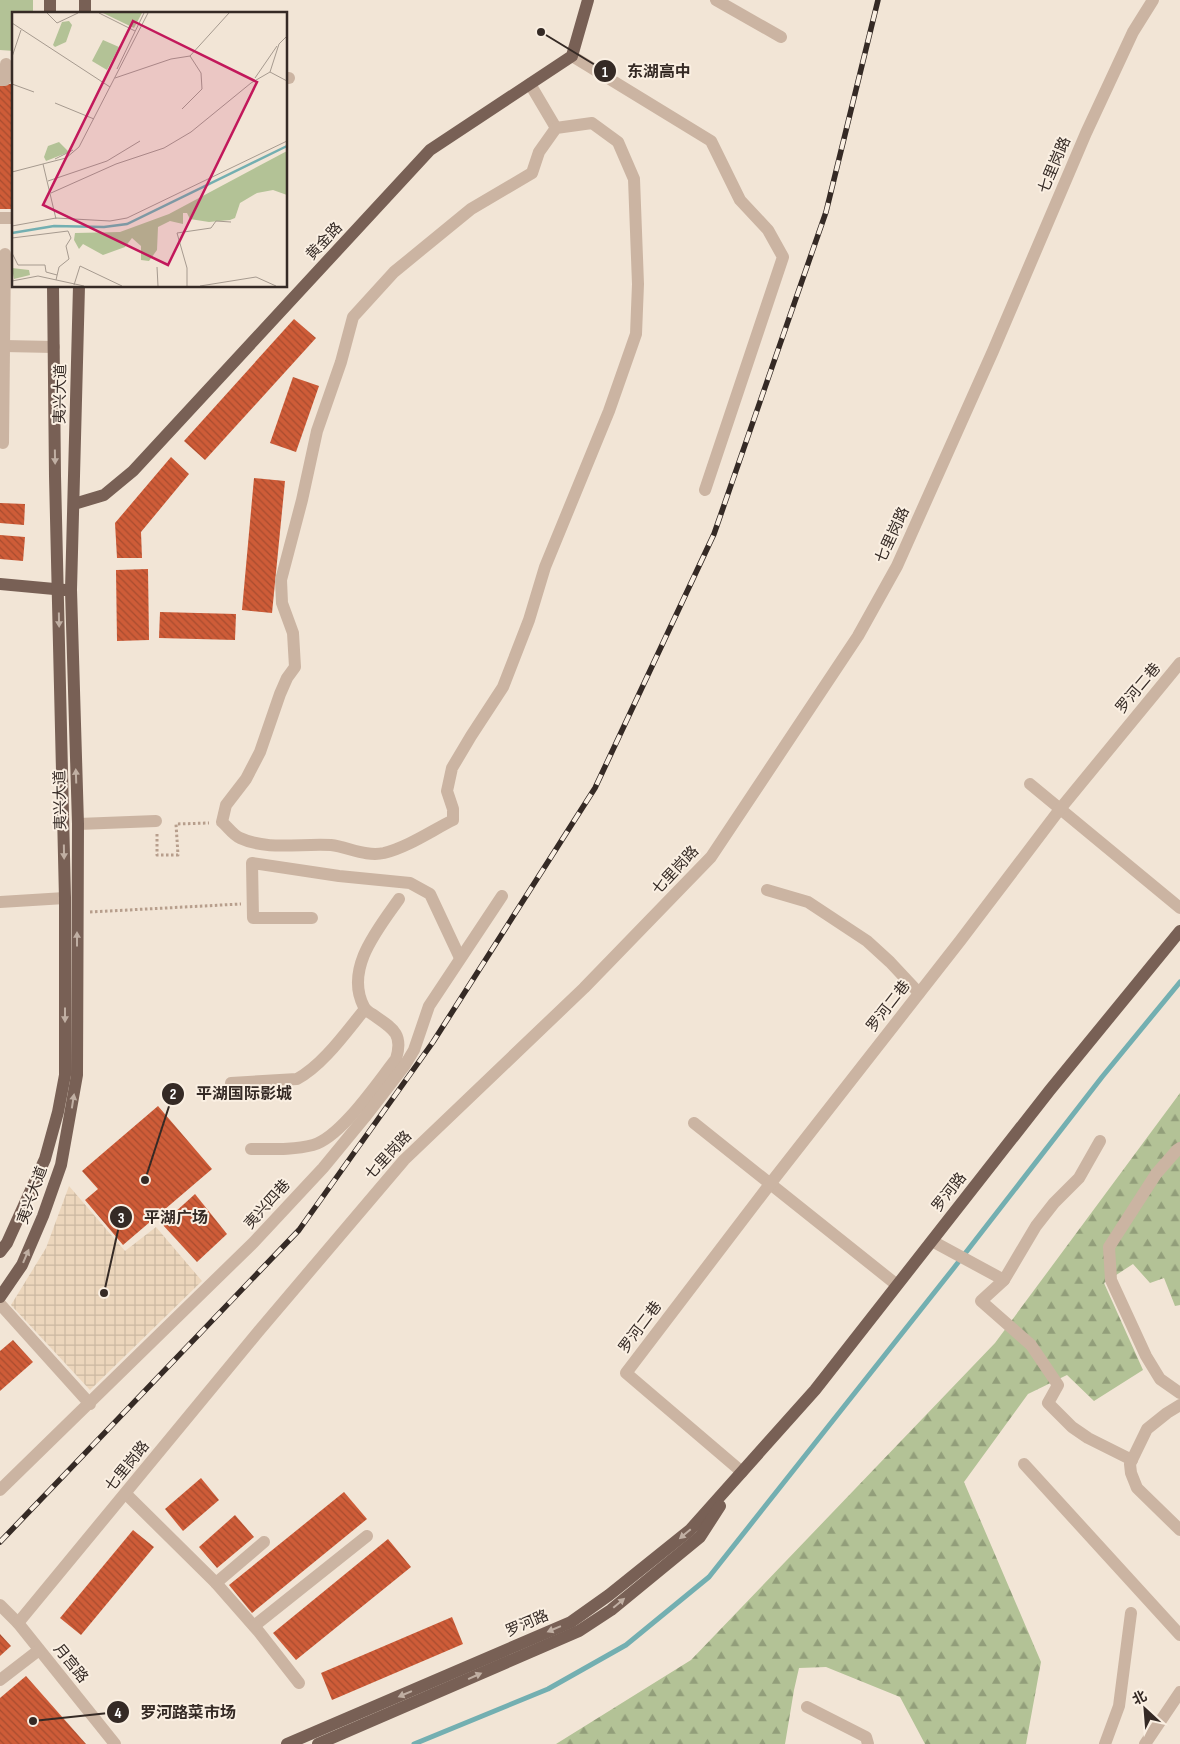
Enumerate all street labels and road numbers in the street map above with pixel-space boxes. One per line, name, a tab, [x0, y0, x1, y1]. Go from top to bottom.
street label: 七里岗路	[1034, 134, 1075, 197]
street label: 黄金路	[302, 218, 347, 264]
street label: 夷兴大道	[50, 364, 71, 424]
street label: 七里岗路	[871, 504, 914, 566]
street label: 罗河二巷	[1112, 659, 1165, 717]
street label: 夷兴大道	[50, 770, 71, 830]
street label: 七里岗路	[648, 842, 703, 899]
street label: 罗河二巷	[862, 977, 914, 1036]
street label: 七里岗路	[361, 1127, 416, 1184]
street label: 夷兴大道	[13, 1164, 52, 1227]
street label: 罗河路	[928, 1169, 971, 1216]
street label: 夷兴四巷	[240, 1176, 295, 1233]
street label: 罗河二巷	[615, 1298, 666, 1357]
street label: 七里岗路	[101, 1437, 154, 1496]
street label: 罗河路	[503, 1606, 552, 1641]
street label: 月宫路	[49, 1640, 92, 1687]

